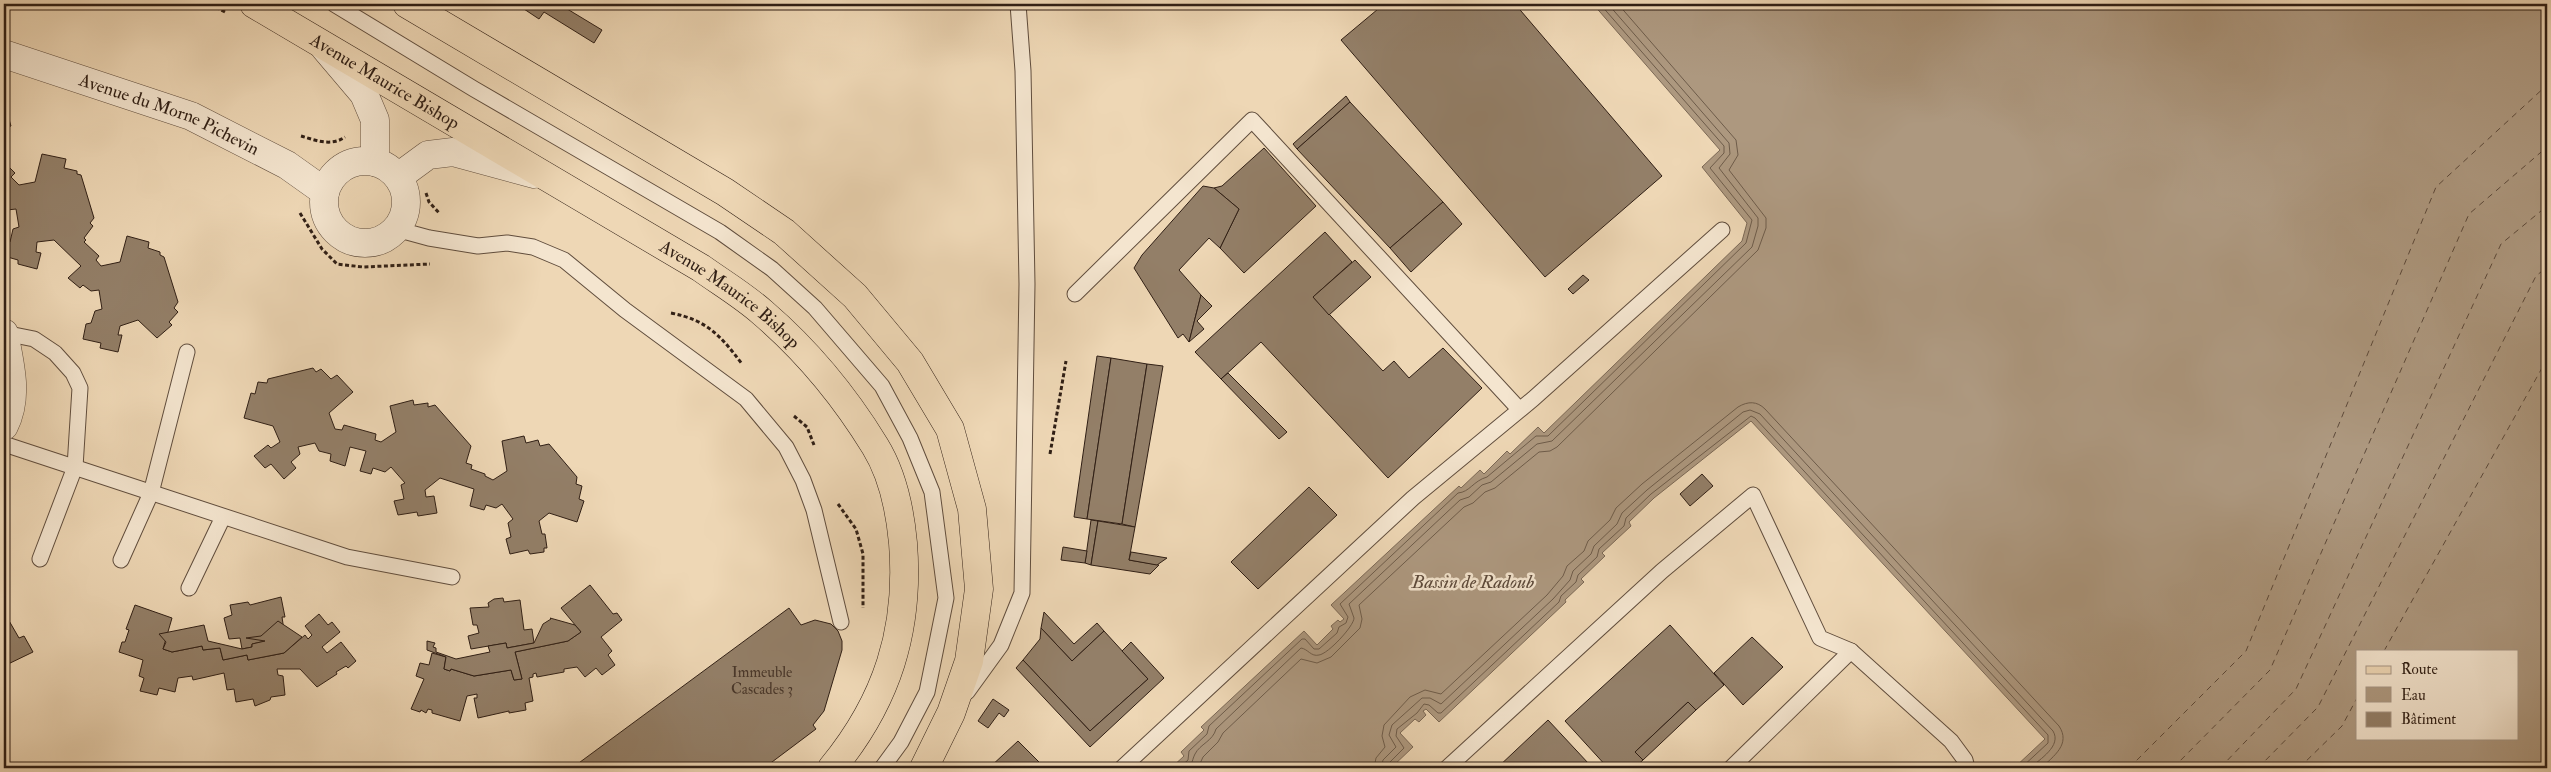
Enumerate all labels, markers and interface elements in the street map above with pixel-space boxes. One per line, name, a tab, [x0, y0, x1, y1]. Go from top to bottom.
street label: Avenue Maurice Bishop	[305, 28, 464, 135]
street label: Avenue du Morne Pichevin	[75, 68, 263, 161]
street label: Avenue Maurice Bishop	[654, 235, 805, 354]
water label: Bassin de Radoub	[1411, 570, 1534, 594]
legend	[2356, 650, 2518, 740]
text: Route	[2401, 660, 2438, 679]
house number: Immeuble Cascades 3	[731, 663, 793, 699]
text: Eau	[2401, 686, 2426, 705]
text: Bâtiment	[2401, 710, 2456, 729]

